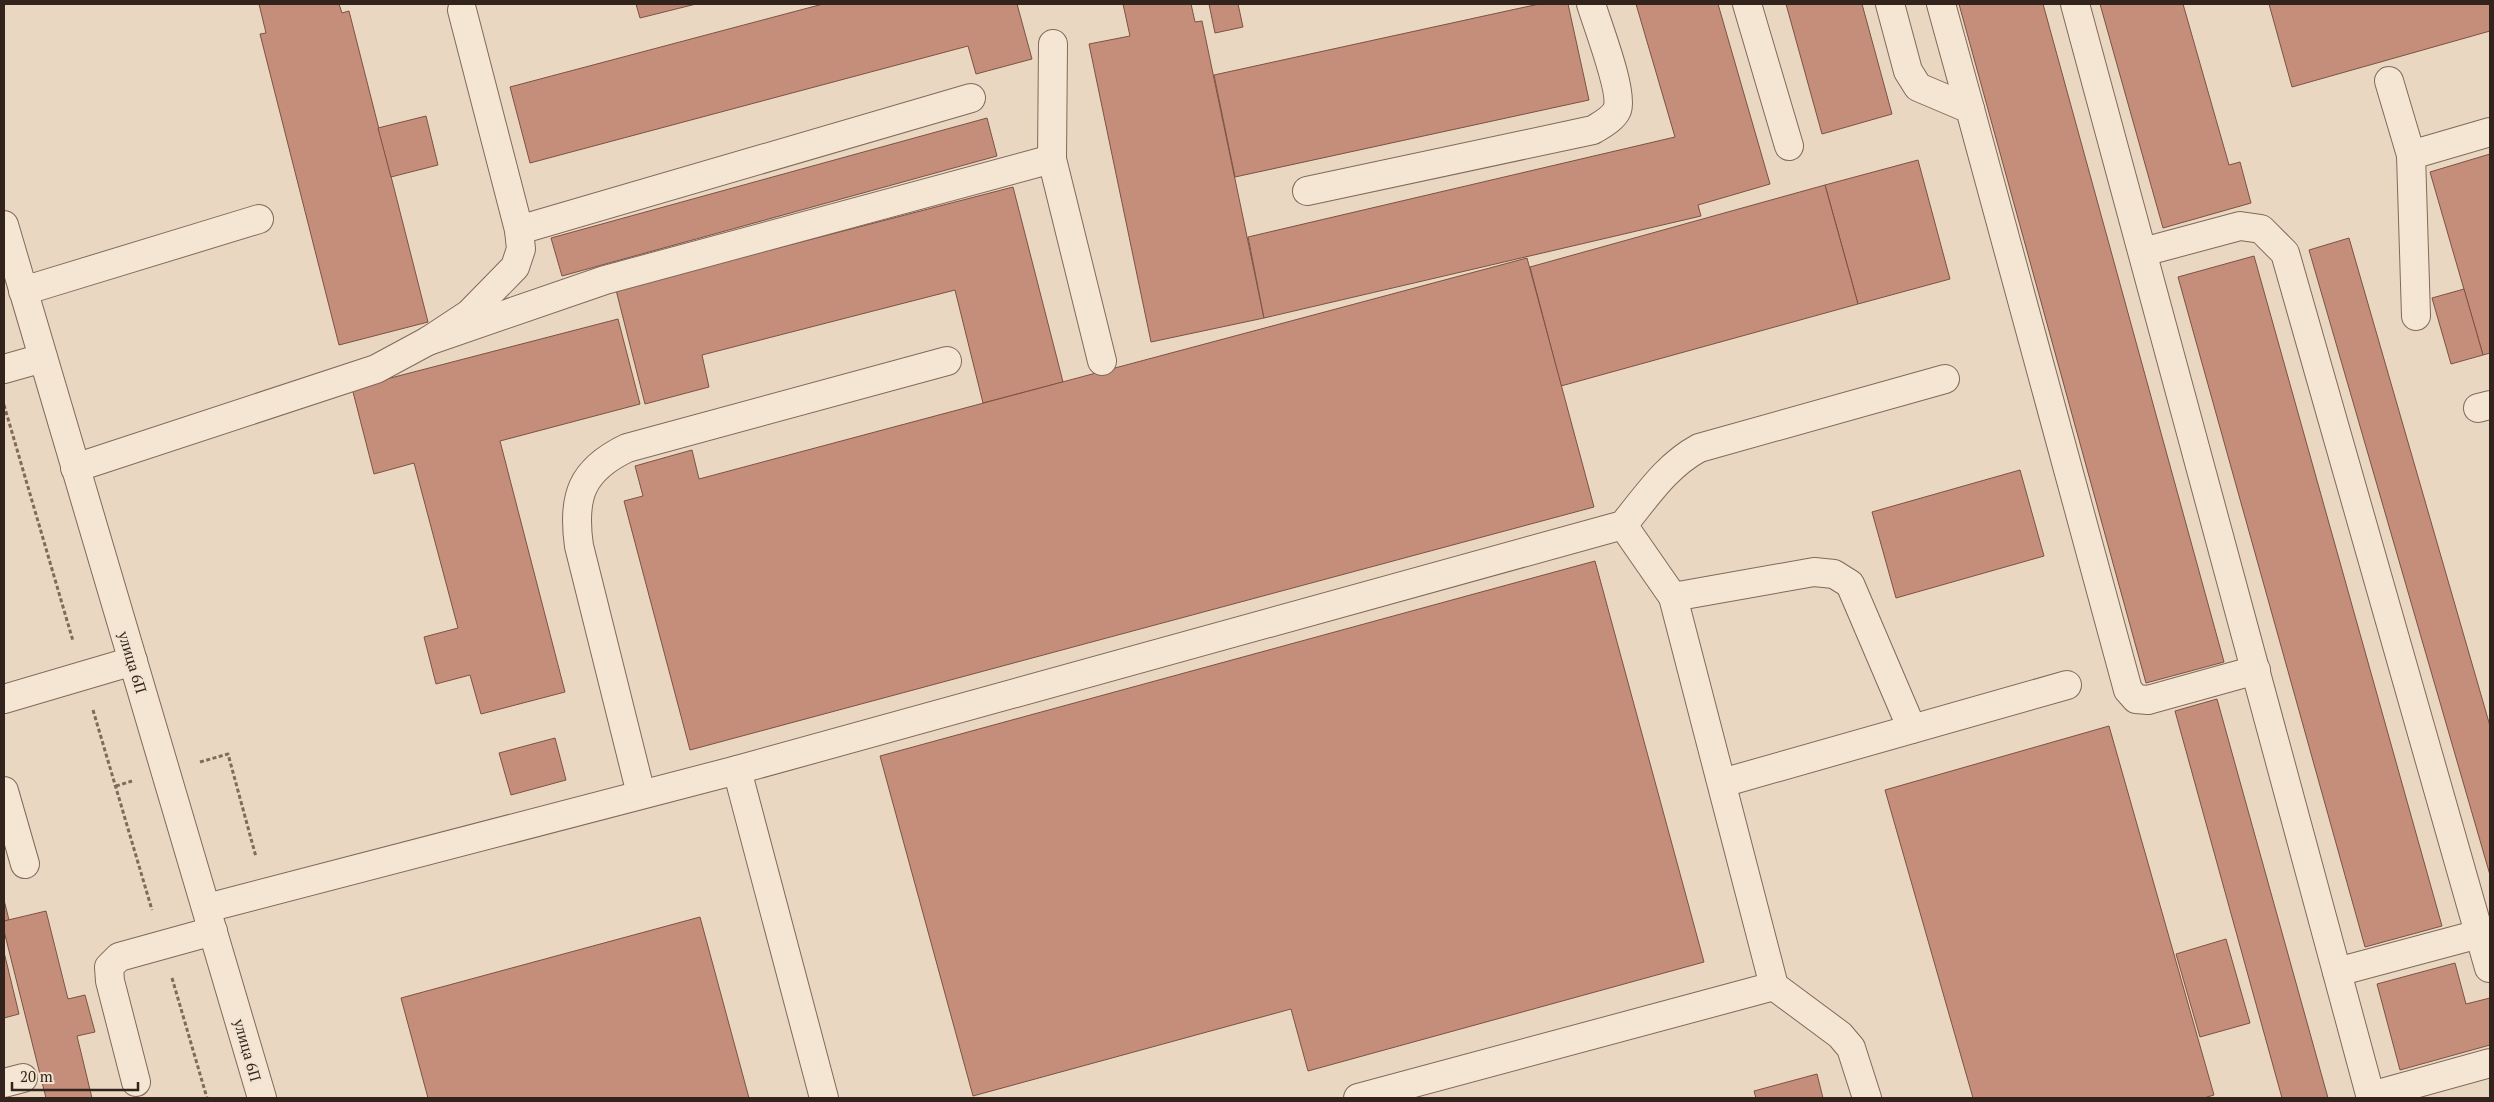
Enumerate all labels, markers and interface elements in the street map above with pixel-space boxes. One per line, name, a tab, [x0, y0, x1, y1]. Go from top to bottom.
street label: улица 6П	[114, 628, 152, 696]
street label: улица 6П	[229, 1016, 266, 1084]
scale bar	[12, 1060, 139, 1092]
text: 20 m	[20, 1066, 53, 1086]

